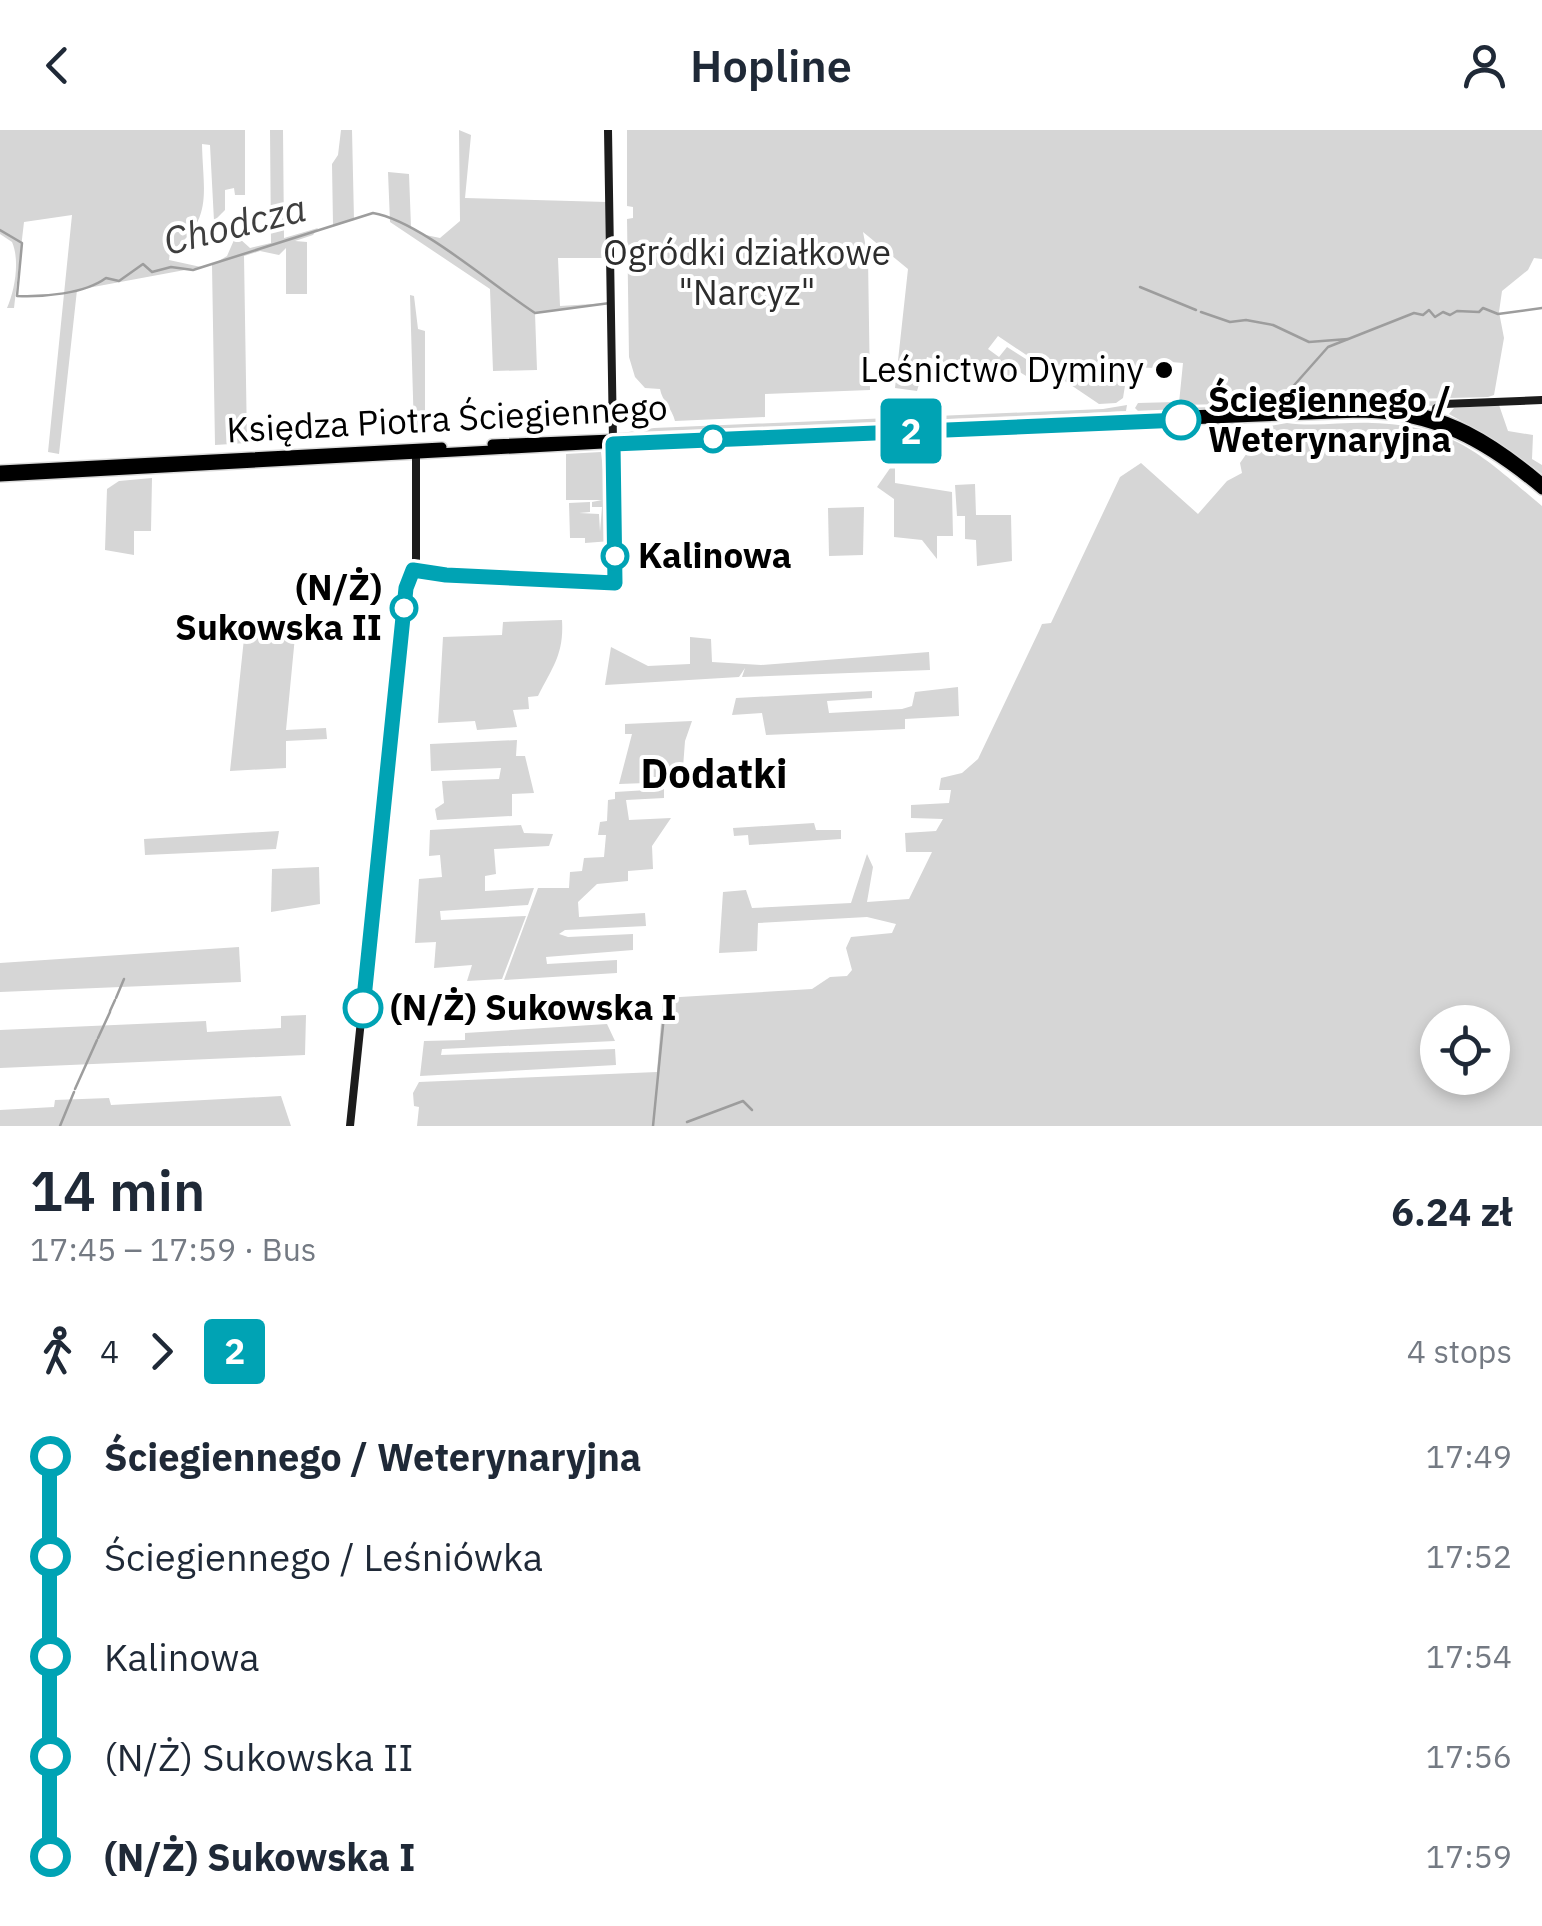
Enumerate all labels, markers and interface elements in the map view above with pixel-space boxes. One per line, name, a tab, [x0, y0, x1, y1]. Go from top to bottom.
text: Hopline	[690, 36, 852, 94]
icon: back	[30, 38, 85, 93]
icon: person	[1457, 38, 1512, 93]
water label: Chodcza	[158, 182, 311, 265]
park label: Ogródki działkowe "Narcyz"	[603, 229, 891, 315]
place label: Leśnictwo Dyminy	[860, 346, 1144, 392]
marker: Leśnictwo Dyminy	[1153, 359, 1175, 381]
place label: Ściegiennego / Weterynaryjna	[1208, 376, 1452, 462]
street label: Księdza Piotra Ściegiennego	[225, 383, 669, 453]
line badge: 2	[878, 398, 944, 464]
marker: Ściegiennego / Weterynaryjna	[1162, 401, 1200, 439]
text: 2	[900, 408, 922, 454]
unlabelled marker	[700, 426, 726, 452]
place label: Kalinowa	[638, 532, 792, 578]
marker: Kalinowa	[602, 543, 628, 569]
place label: (N/Ż) Sukowska II	[175, 564, 382, 650]
marker: (N/Ż) Sukowska II	[391, 595, 417, 621]
district label: Dodatki	[640, 747, 788, 799]
place label: (N/Ż) Sukowska I	[390, 984, 677, 1030]
marker: (N/Ż) Sukowska I	[344, 989, 382, 1027]
map controls	[1420, 1005, 1510, 1095]
button: locate	[1420, 1005, 1510, 1095]
text: 14 min	[30, 1155, 205, 1226]
text: 6.24 zł	[1391, 1187, 1512, 1236]
text: 17:45 – 17:59 · Bus	[30, 1228, 316, 1270]
icon: walk	[30, 1324, 85, 1379]
icon: forward	[134, 1324, 189, 1379]
text: 2	[224, 1328, 245, 1374]
text: 4	[100, 1330, 119, 1372]
text: 4 stops	[1407, 1330, 1512, 1372]
text: Ściegiennego / Weterynaryjna	[104, 1432, 641, 1481]
text: 17:49	[1426, 1435, 1512, 1477]
text: Ściegiennego / Leśniówka	[104, 1532, 543, 1581]
text: 17:52	[1426, 1535, 1512, 1577]
text: Kalinowa	[104, 1632, 259, 1681]
text: 17:54	[1426, 1635, 1512, 1677]
text: (N/Ż) Sukowska II	[104, 1732, 414, 1781]
text: 17:56	[1426, 1735, 1512, 1777]
text: (N/Ż) Sukowska I	[104, 1832, 415, 1881]
text: 17:59	[1426, 1835, 1512, 1877]

